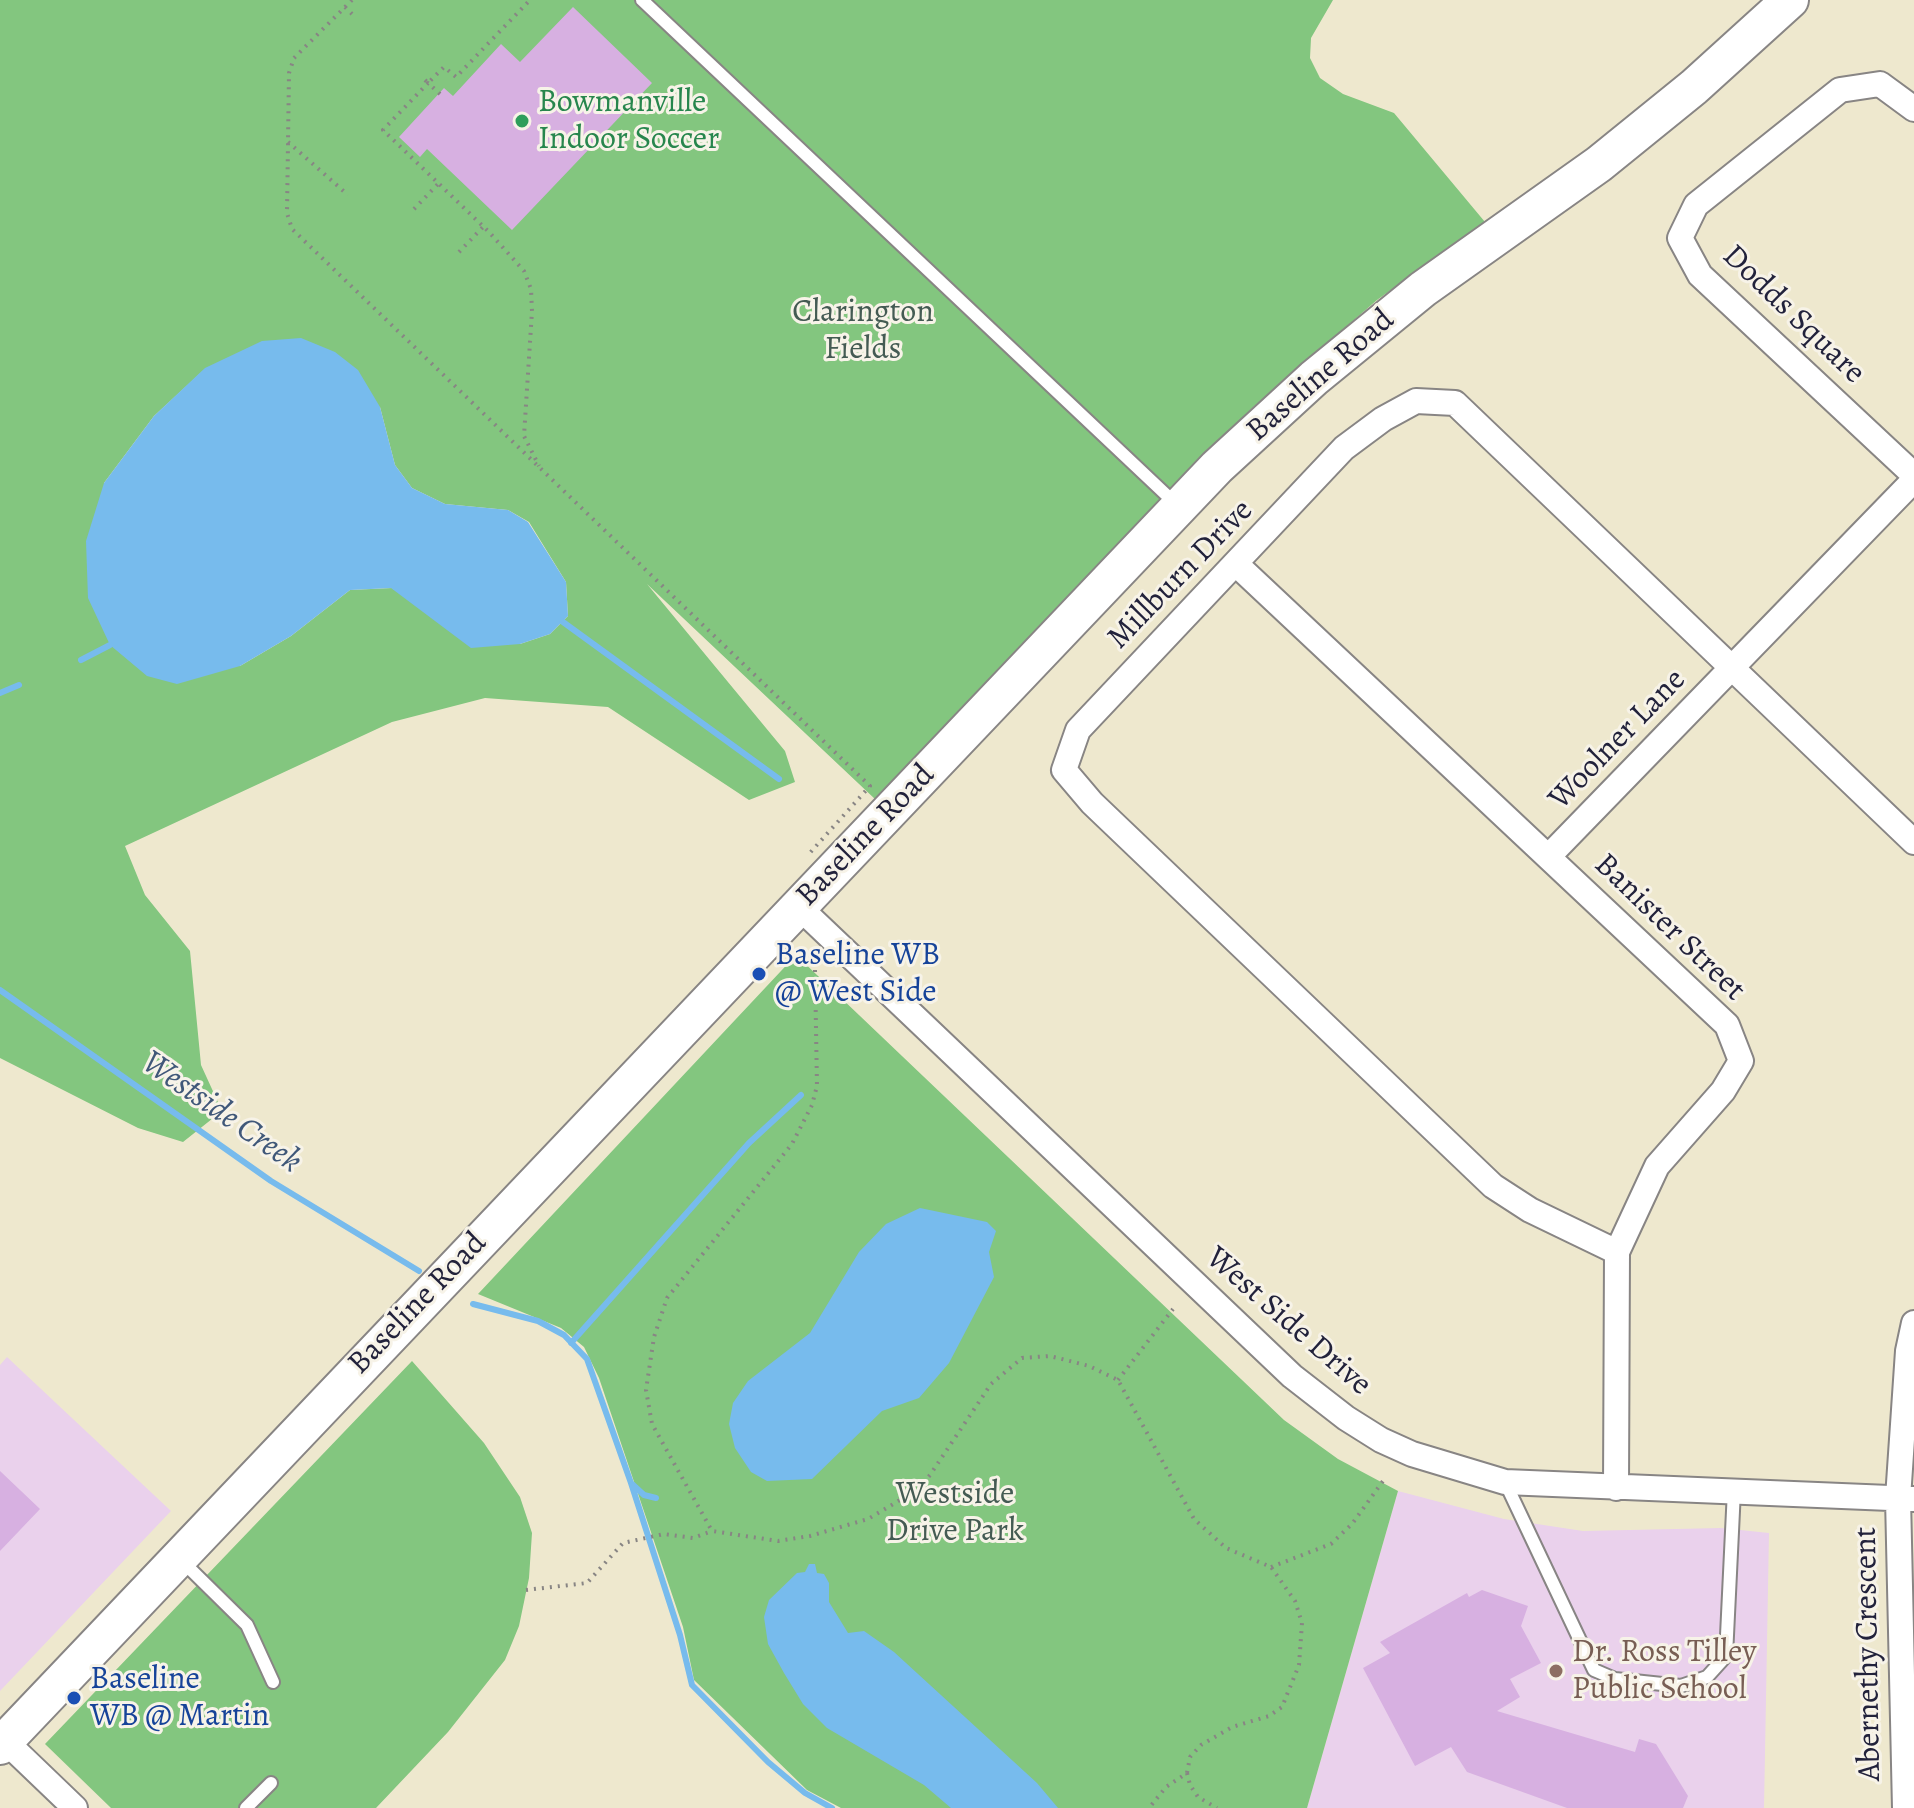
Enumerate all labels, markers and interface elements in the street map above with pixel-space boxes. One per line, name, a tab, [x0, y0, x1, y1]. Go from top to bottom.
place label: Bowmanville Indoor Soccer	[538, 84, 719, 159]
marker: Bowmanville Indoor Soccer	[513, 112, 531, 130]
street label: Dodds Square	[1714, 238, 1872, 392]
park label: Clarington Fields	[792, 294, 934, 369]
street label: Baseline Road	[1239, 302, 1403, 450]
street label: Millburn Drive	[1100, 492, 1262, 658]
street label: Woolner Lane	[1541, 662, 1695, 818]
street label: Baseline Road	[789, 757, 943, 915]
street label: Banister Street	[1585, 846, 1753, 1010]
place label: Baseline WB @ West Side	[775, 937, 940, 1012]
marker: Baseline WB @ West Side	[750, 965, 768, 983]
water label: Westside Creek	[133, 1043, 309, 1183]
street label: Baseline Road	[341, 1225, 495, 1383]
street label: West Side Drive	[1197, 1240, 1379, 1404]
park label: Westside Drive Park	[886, 1476, 1024, 1551]
street label: Abernethy Crescent	[1848, 1526, 1890, 1782]
place label: Dr. Ross Tilley Public School	[1572, 1634, 1757, 1709]
place label: Baseline WB @ Martin	[90, 1661, 269, 1736]
marker: Dr. Ross Tilley Public School	[1547, 1662, 1565, 1680]
marker: Baseline WB @ Martin	[65, 1689, 83, 1707]

